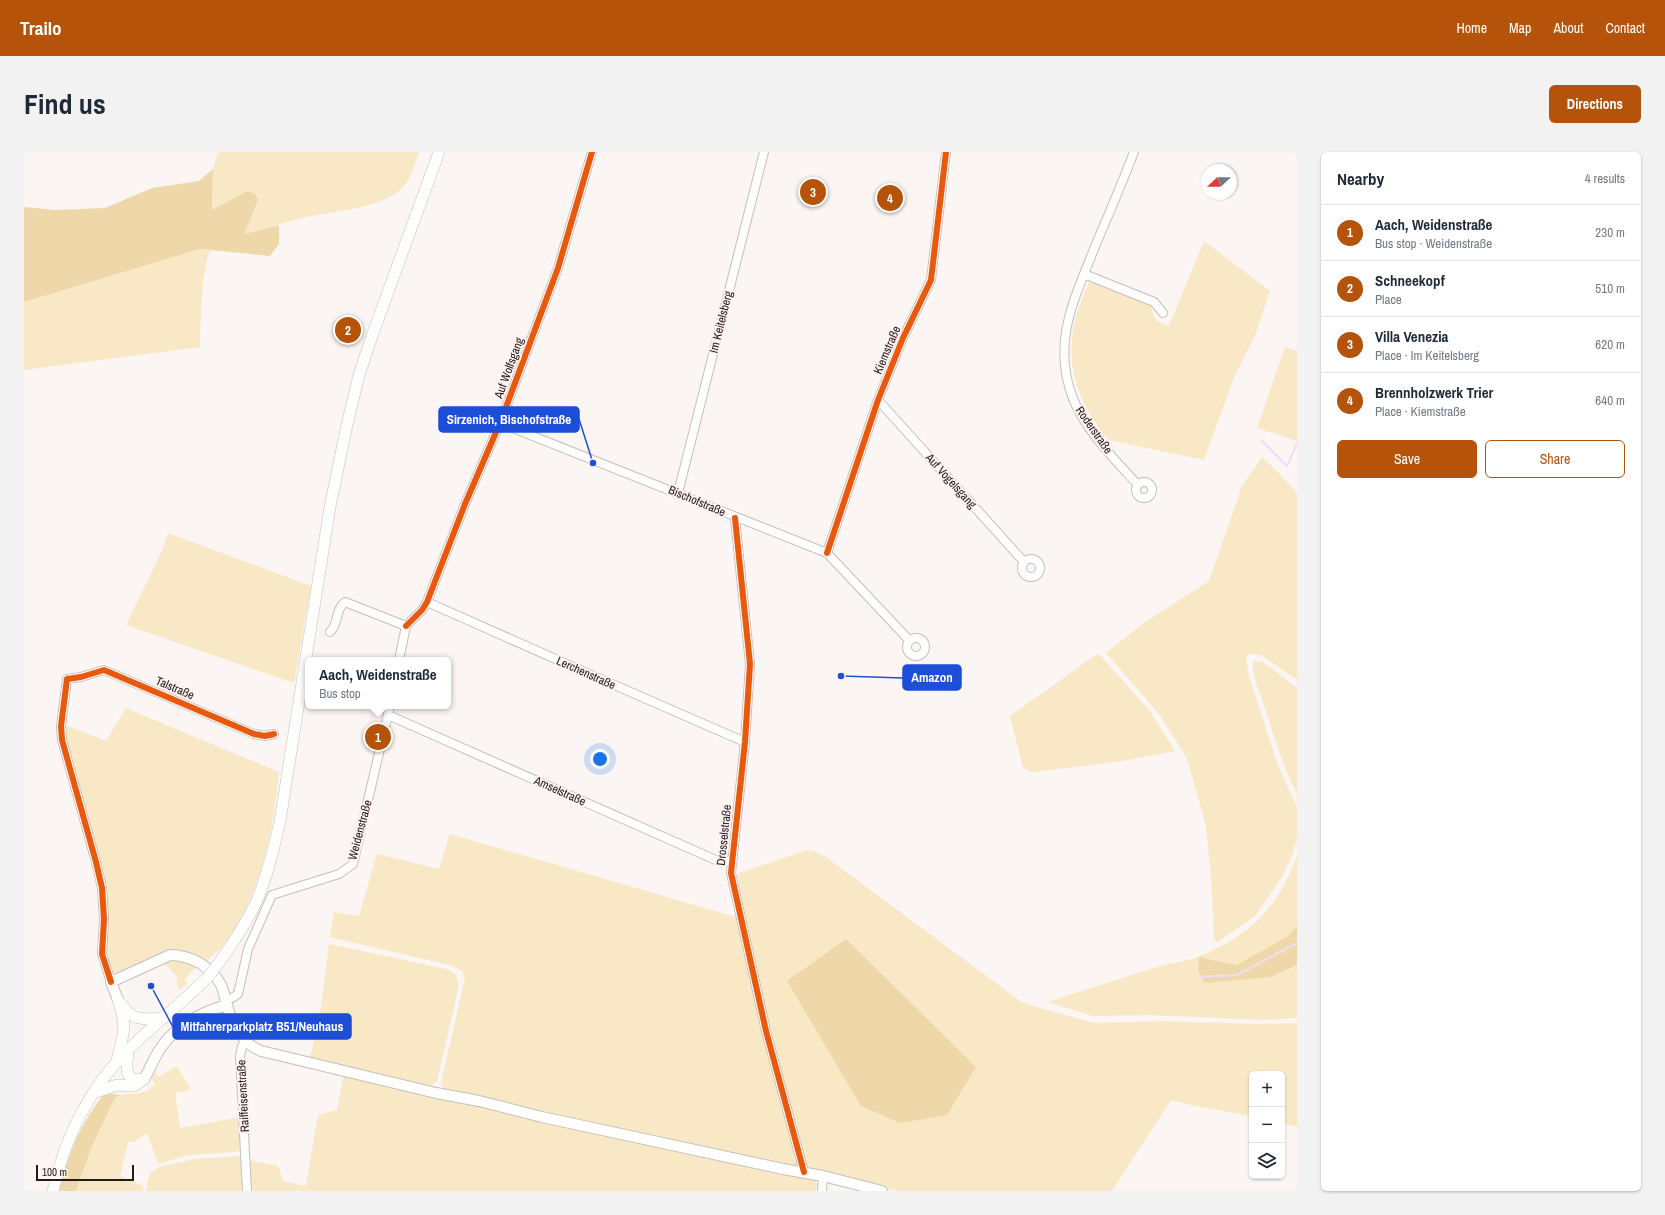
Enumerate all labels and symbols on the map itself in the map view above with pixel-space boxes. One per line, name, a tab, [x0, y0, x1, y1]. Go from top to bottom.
north arrow	[1201, 164, 1237, 200]
pin: 3	[800, 177, 826, 207]
pin: 4	[877, 183, 903, 213]
street label: Im Keitelsberg	[706, 289, 737, 355]
pin: 2	[335, 315, 361, 345]
street label: Kiemstraße	[870, 323, 904, 377]
street label: Auf Wolfsgang	[490, 335, 528, 402]
street label: Roderstraße	[1072, 403, 1116, 457]
callout: Sirzenich, Bischofstraße	[439, 407, 579, 432]
text: Sirzenich, Bischofstraße	[447, 411, 571, 428]
street label: Auf Vogelsgang	[921, 449, 980, 512]
street label: Bischofstraße	[666, 482, 728, 520]
street label: Lerchenstraße	[554, 653, 618, 693]
callout: Amazon	[903, 665, 961, 690]
text: Amazon	[911, 669, 953, 686]
street label: Talstraße	[153, 673, 197, 703]
pin: 1	[365, 722, 391, 752]
your location	[590, 749, 610, 769]
street label: Amselstraße	[531, 772, 588, 810]
street label: Weidenstraße	[344, 798, 376, 862]
street label: Drosselstraße	[713, 804, 735, 866]
callout: Mitfahrerparkplatz B51/Neuhaus	[173, 1014, 351, 1039]
text: Mitfahrerparkplatz B51/Neuhaus	[181, 1018, 344, 1035]
street label: Raiffeisenstraße	[233, 1059, 253, 1133]
scale bar	[36, 1163, 134, 1182]

